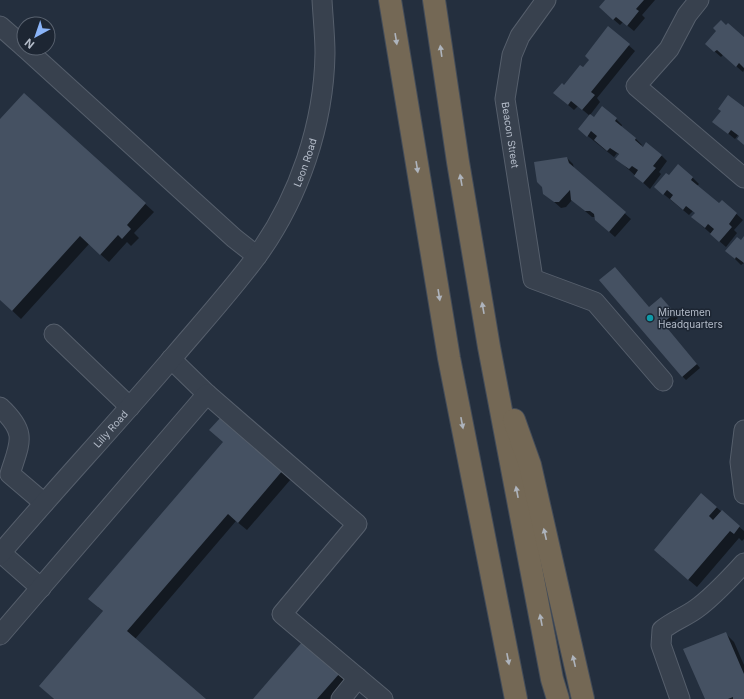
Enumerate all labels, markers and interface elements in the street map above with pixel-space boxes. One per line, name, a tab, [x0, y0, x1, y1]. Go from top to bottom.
north arrow	[16, 16, 56, 56]
one-way arrow	[394, 32, 400, 45]
text: N	[22, 36, 37, 52]
one-way arrow	[438, 45, 444, 58]
street label: Beacon Street	[500, 101, 522, 170]
street label: Leon Road	[291, 137, 318, 188]
one-way arrow	[415, 161, 421, 173]
one-way arrow	[458, 174, 464, 186]
one-way arrow	[436, 289, 442, 301]
one-way arrow	[479, 302, 485, 314]
place label: Minutemen Headquarters	[658, 306, 723, 330]
marker: Minutemen Headquarters	[645, 313, 655, 323]
street label: Lilly Road	[91, 408, 130, 450]
one-way arrow	[459, 417, 465, 429]
one-way arrow	[514, 486, 520, 498]
one-way arrow	[542, 528, 548, 540]
one-way arrow	[538, 614, 544, 626]
one-way arrow	[505, 653, 511, 666]
one-way arrow	[570, 655, 576, 667]

